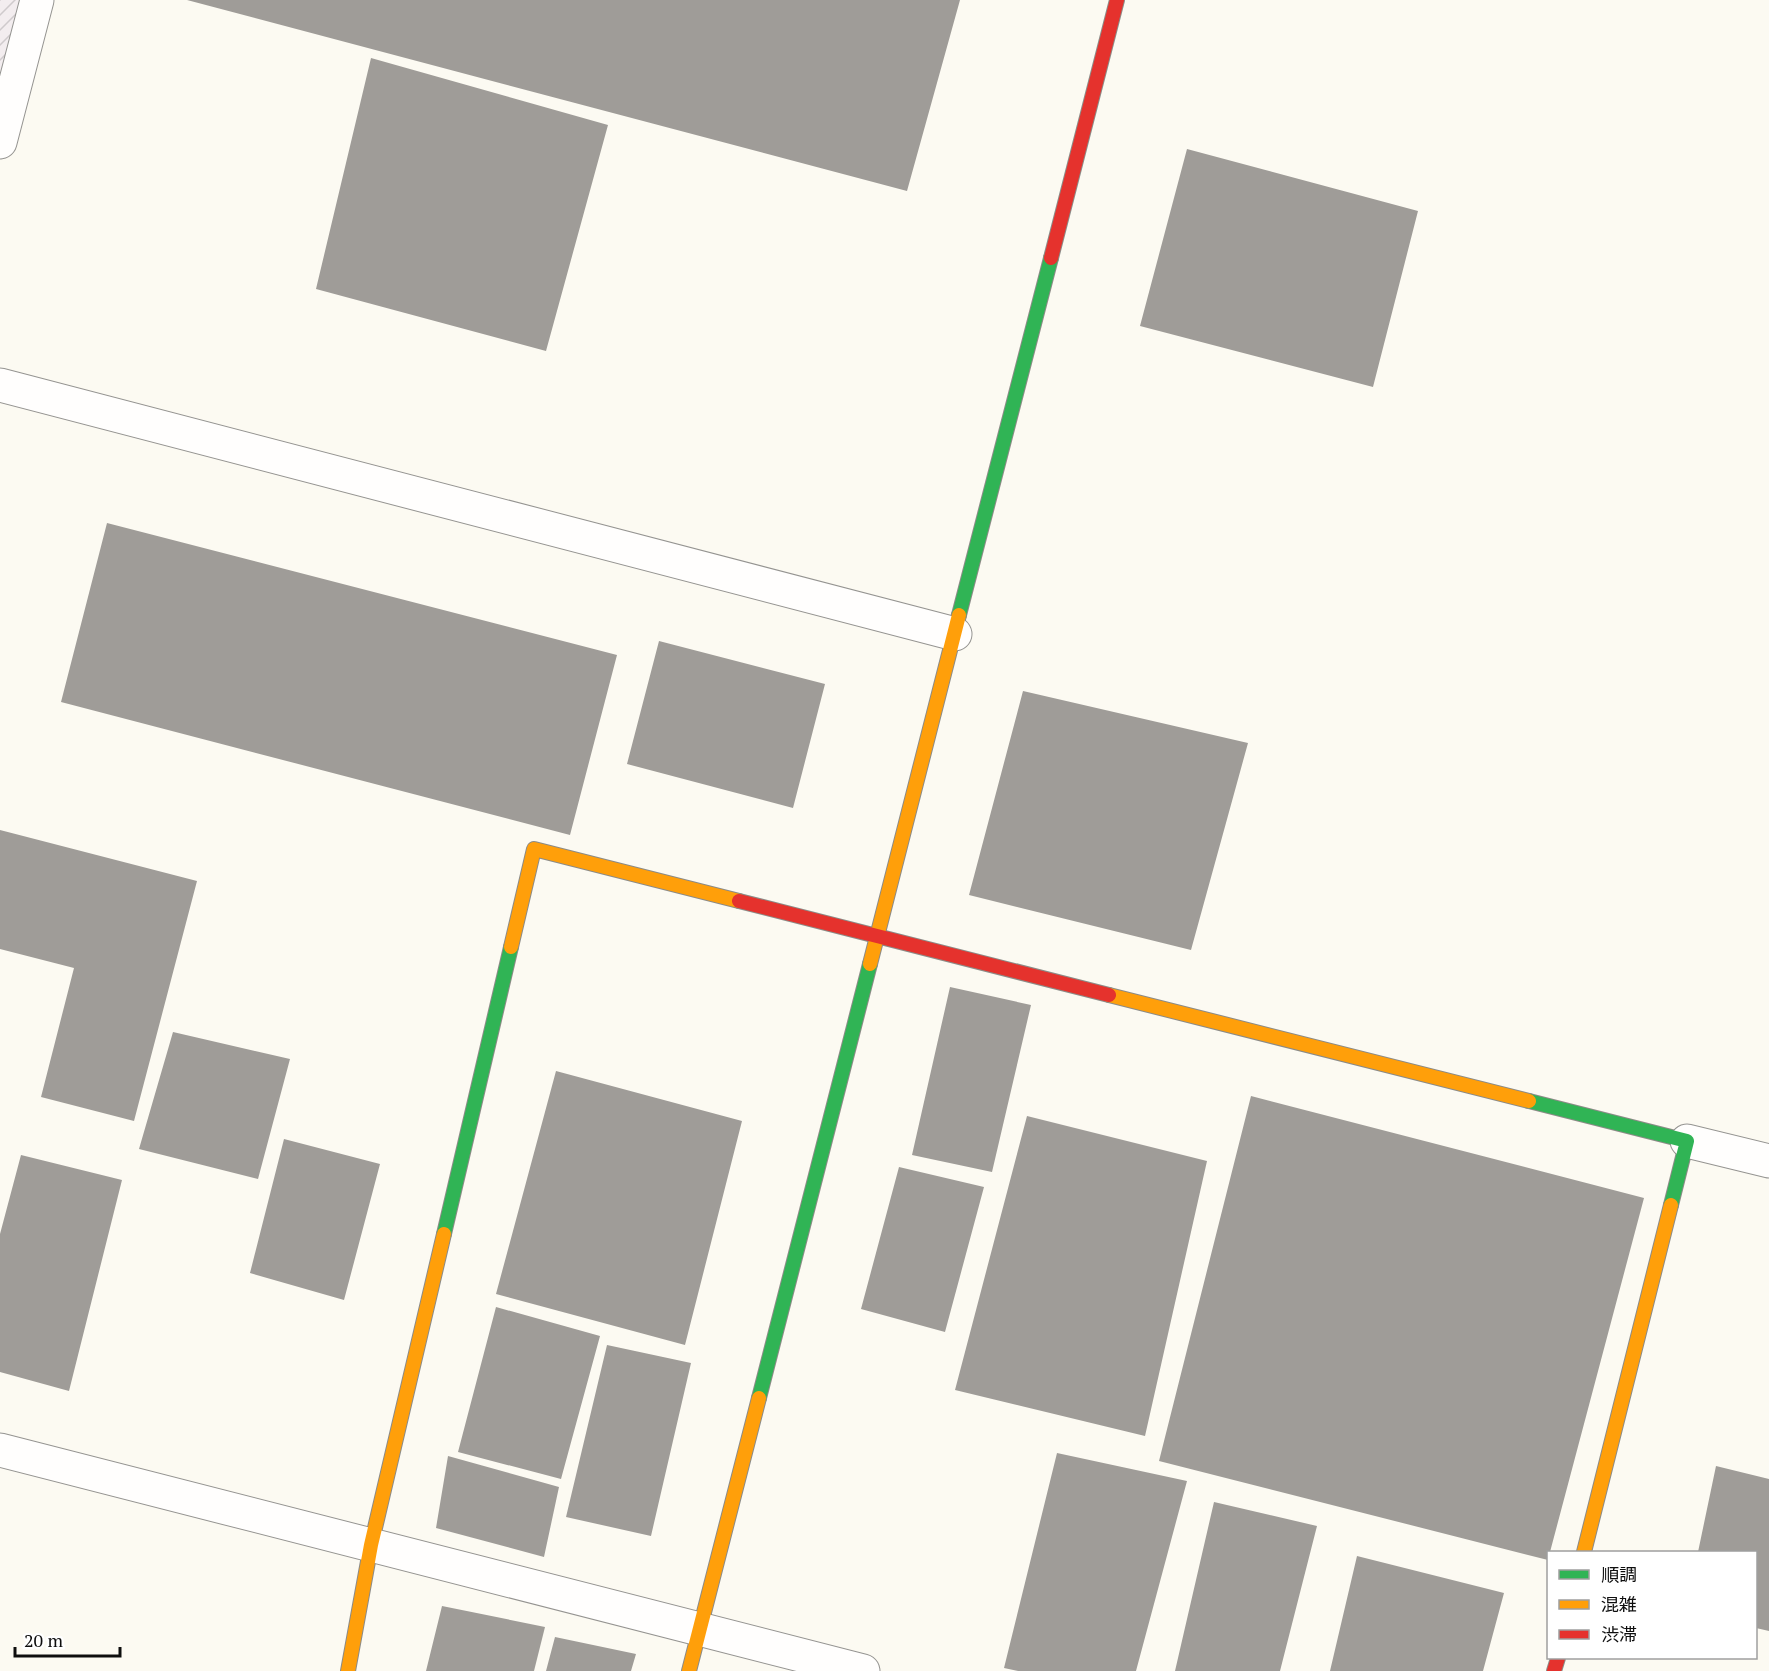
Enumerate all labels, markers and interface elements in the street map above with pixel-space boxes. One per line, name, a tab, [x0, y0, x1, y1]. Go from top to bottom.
legend	[1547, 1551, 1757, 1659]
text: 順調	[1601, 1562, 1637, 1586]
text: 混雑	[1601, 1592, 1637, 1616]
scale bar	[15, 1620, 120, 1658]
text: 渋滞	[1601, 1622, 1637, 1646]
text: 20 m	[24, 1628, 64, 1652]

